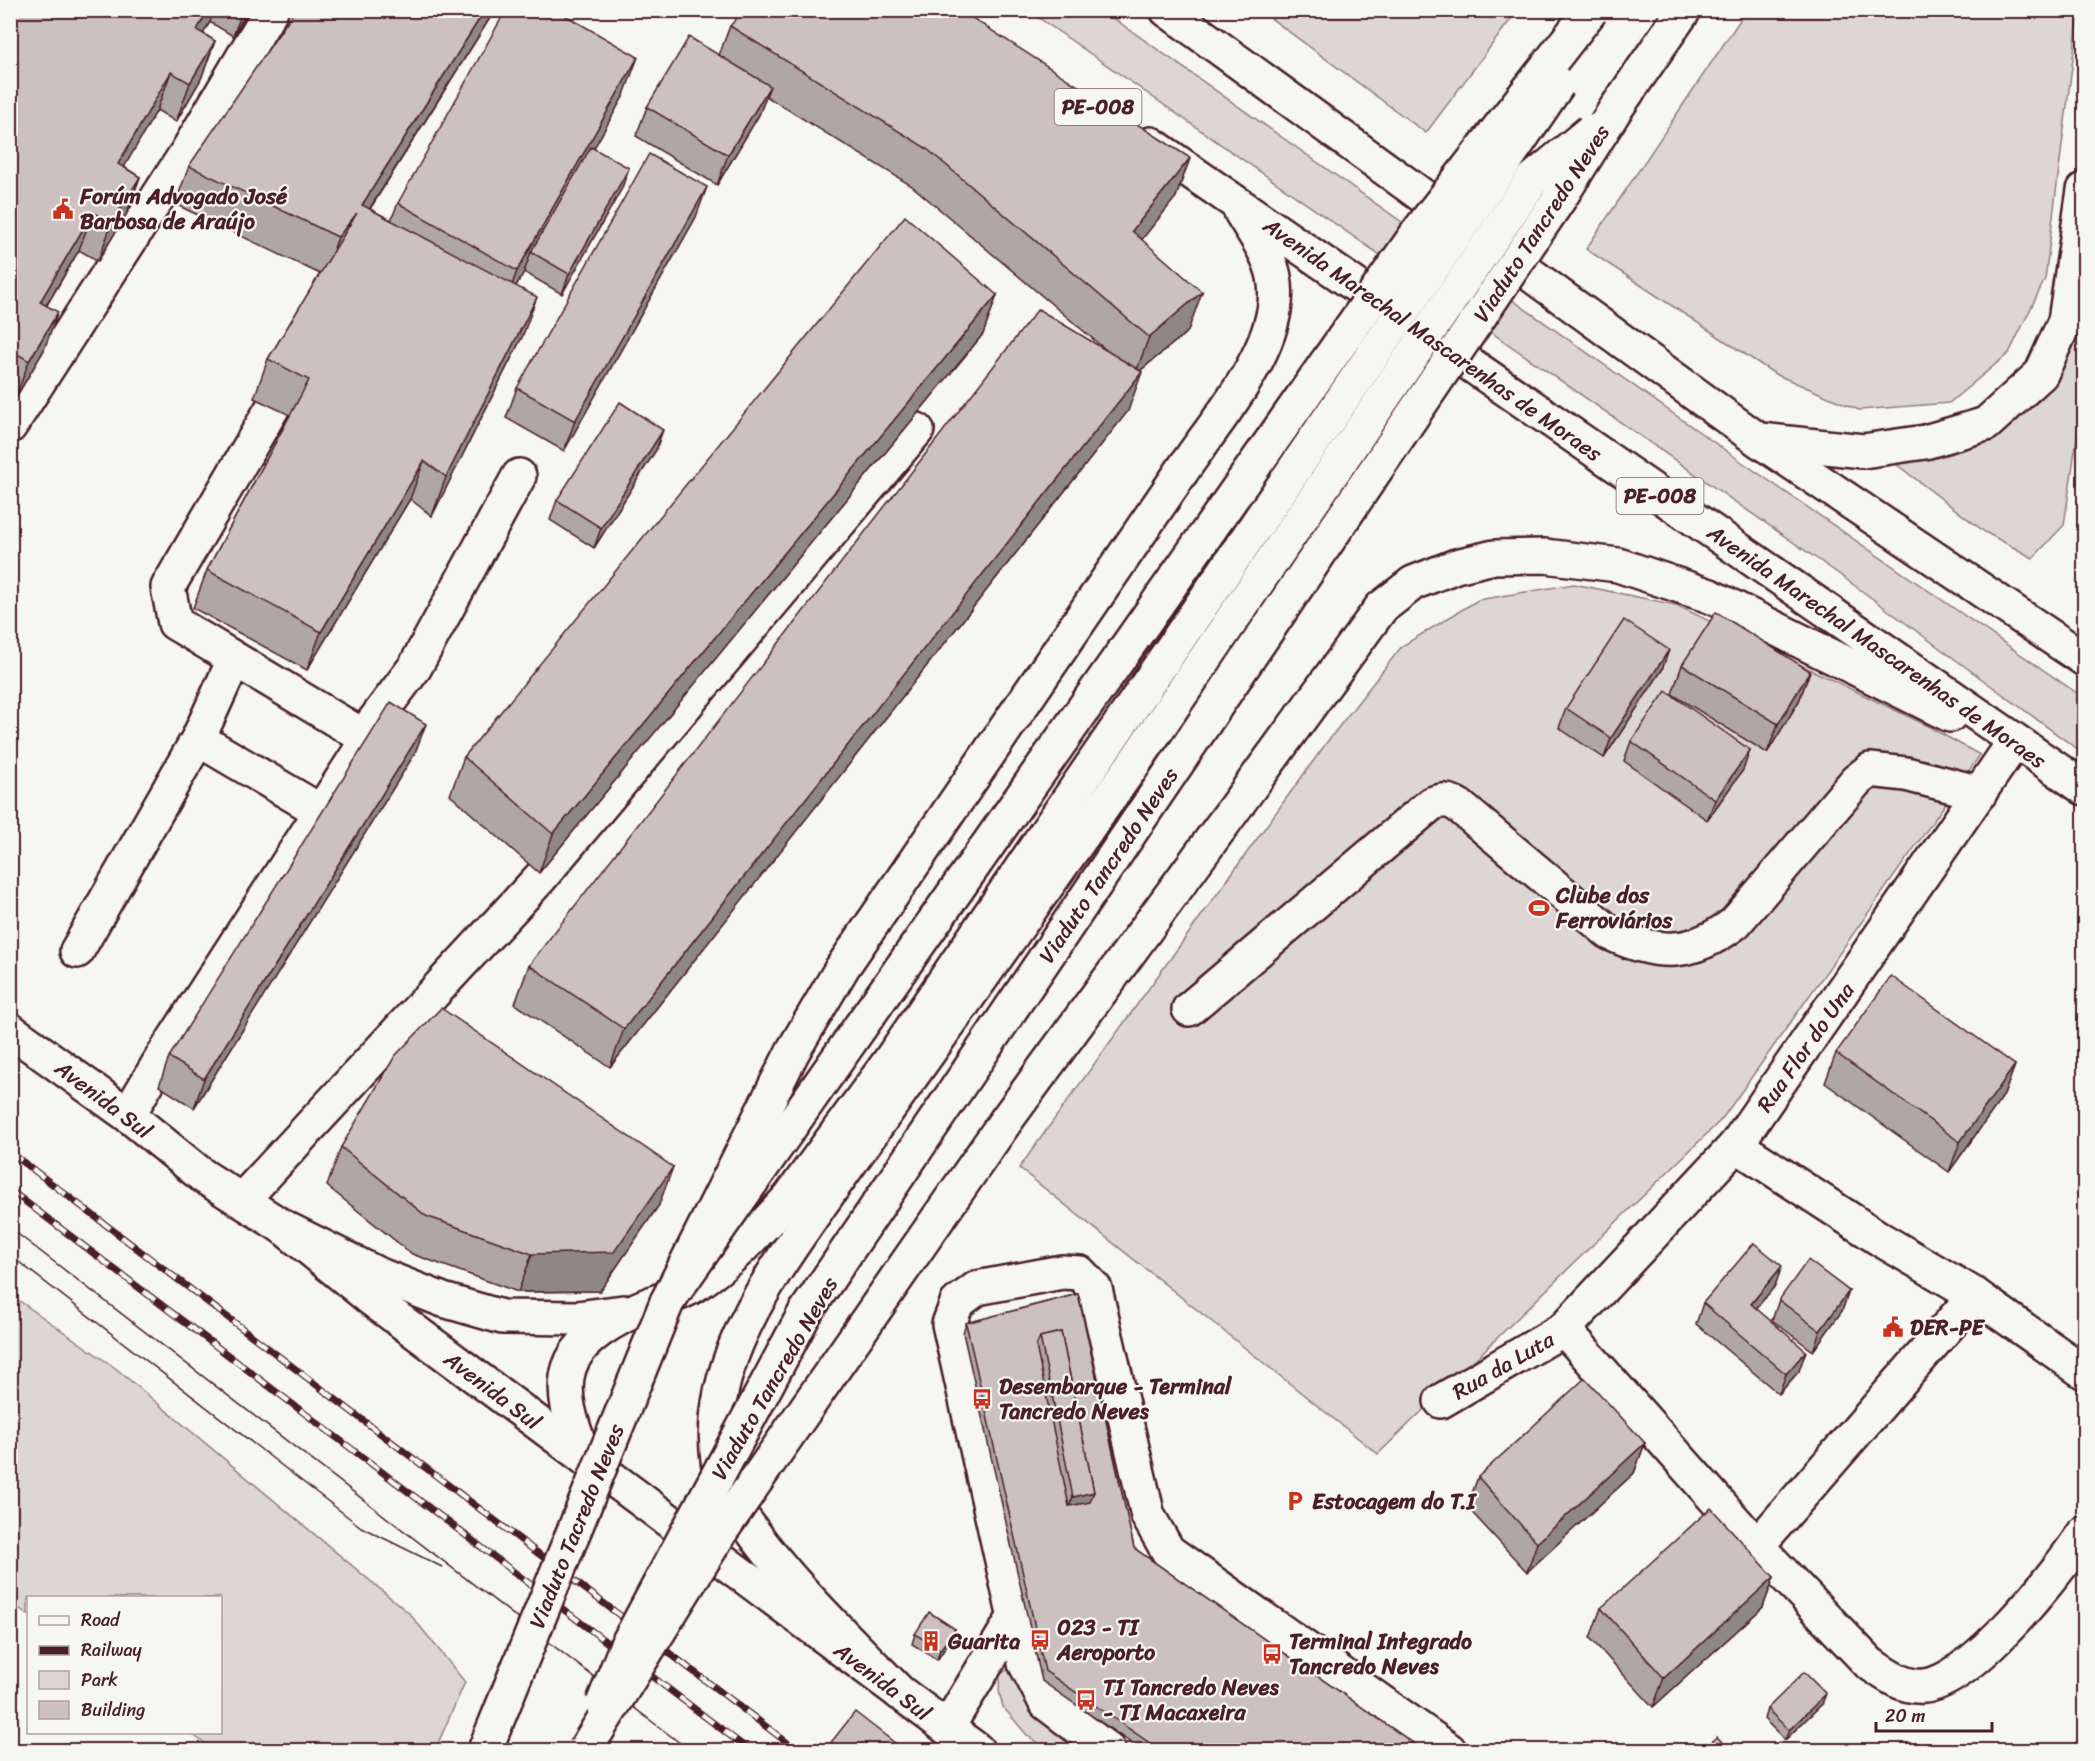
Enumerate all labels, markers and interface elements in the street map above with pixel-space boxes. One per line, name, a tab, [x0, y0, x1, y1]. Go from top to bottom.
road number: PE-008	[1054, 89, 1142, 125]
street label: Viaduto Tancredo Neves	[1462, 116, 1621, 330]
place label: Forúm Advogado José Barbosa de Araújo	[79, 177, 288, 241]
public building icon: Forúm Advogado José Barbosa de Araújo	[51, 197, 75, 221]
street label: Avenida Marechal Mascarenhas de Moraes	[1254, 206, 1611, 473]
road number: PE-008	[1616, 478, 1704, 514]
street label: Avenida Marechal Mascarenhas de Moraes	[1698, 513, 2055, 780]
street label: Viaduto Tancredo Neves	[1028, 758, 1189, 971]
place label: Clube dos Ferroviários	[1555, 876, 1673, 940]
sports icon: Clube dos Ferroviários	[1527, 896, 1551, 920]
street label: Rua Flor do Una	[1746, 973, 1865, 1121]
street label: Avenida Sul	[46, 1049, 162, 1150]
street label: Viaduto Tancredo Neves	[700, 1268, 849, 1488]
place label: DER-PE	[1910, 1308, 1986, 1347]
public building icon: DER-PE	[1881, 1315, 1905, 1339]
street label: Rua da Luta	[1445, 1320, 1563, 1411]
street label: Avenida Sul	[435, 1340, 551, 1441]
place label: Desembarque - Terminal Tancredo Neves	[999, 1367, 1233, 1431]
bus stop icon: Desembarque - Terminal Tancredo Neves	[970, 1387, 994, 1411]
street label: Viaduto Tacredo Neves	[518, 1417, 636, 1635]
place label: Estocagem do T.I	[1312, 1482, 1478, 1521]
parking icon: Estocagem do T.I	[1283, 1489, 1307, 1513]
legend	[27, 1596, 222, 1734]
text: Road	[81, 1604, 121, 1636]
place label: 023 - TI Aeroporto	[1056, 1608, 1156, 1672]
place label: Guarita	[947, 1622, 1020, 1661]
place label: Terminal Integrado Tancredo Neves	[1289, 1622, 1472, 1686]
bus stop icon: 023 - TI Aeroporto	[1028, 1628, 1052, 1652]
building icon: Guarita	[919, 1629, 943, 1653]
street label: Avenida Sul	[825, 1631, 941, 1732]
text: Railway	[81, 1634, 143, 1666]
bus stop icon: Terminal Integrado Tancredo Neves	[1260, 1642, 1284, 1666]
text: Park	[81, 1664, 118, 1696]
place label: TI Tancredo Neves - TI Macaxeira	[1103, 1668, 1280, 1732]
bus stop icon: TI Tancredo Neves - TI Macaxeira	[1074, 1688, 1098, 1712]
text: Building	[81, 1694, 145, 1726]
scale bar	[1876, 1695, 1992, 1733]
text: 20 m	[1885, 1700, 1925, 1732]

